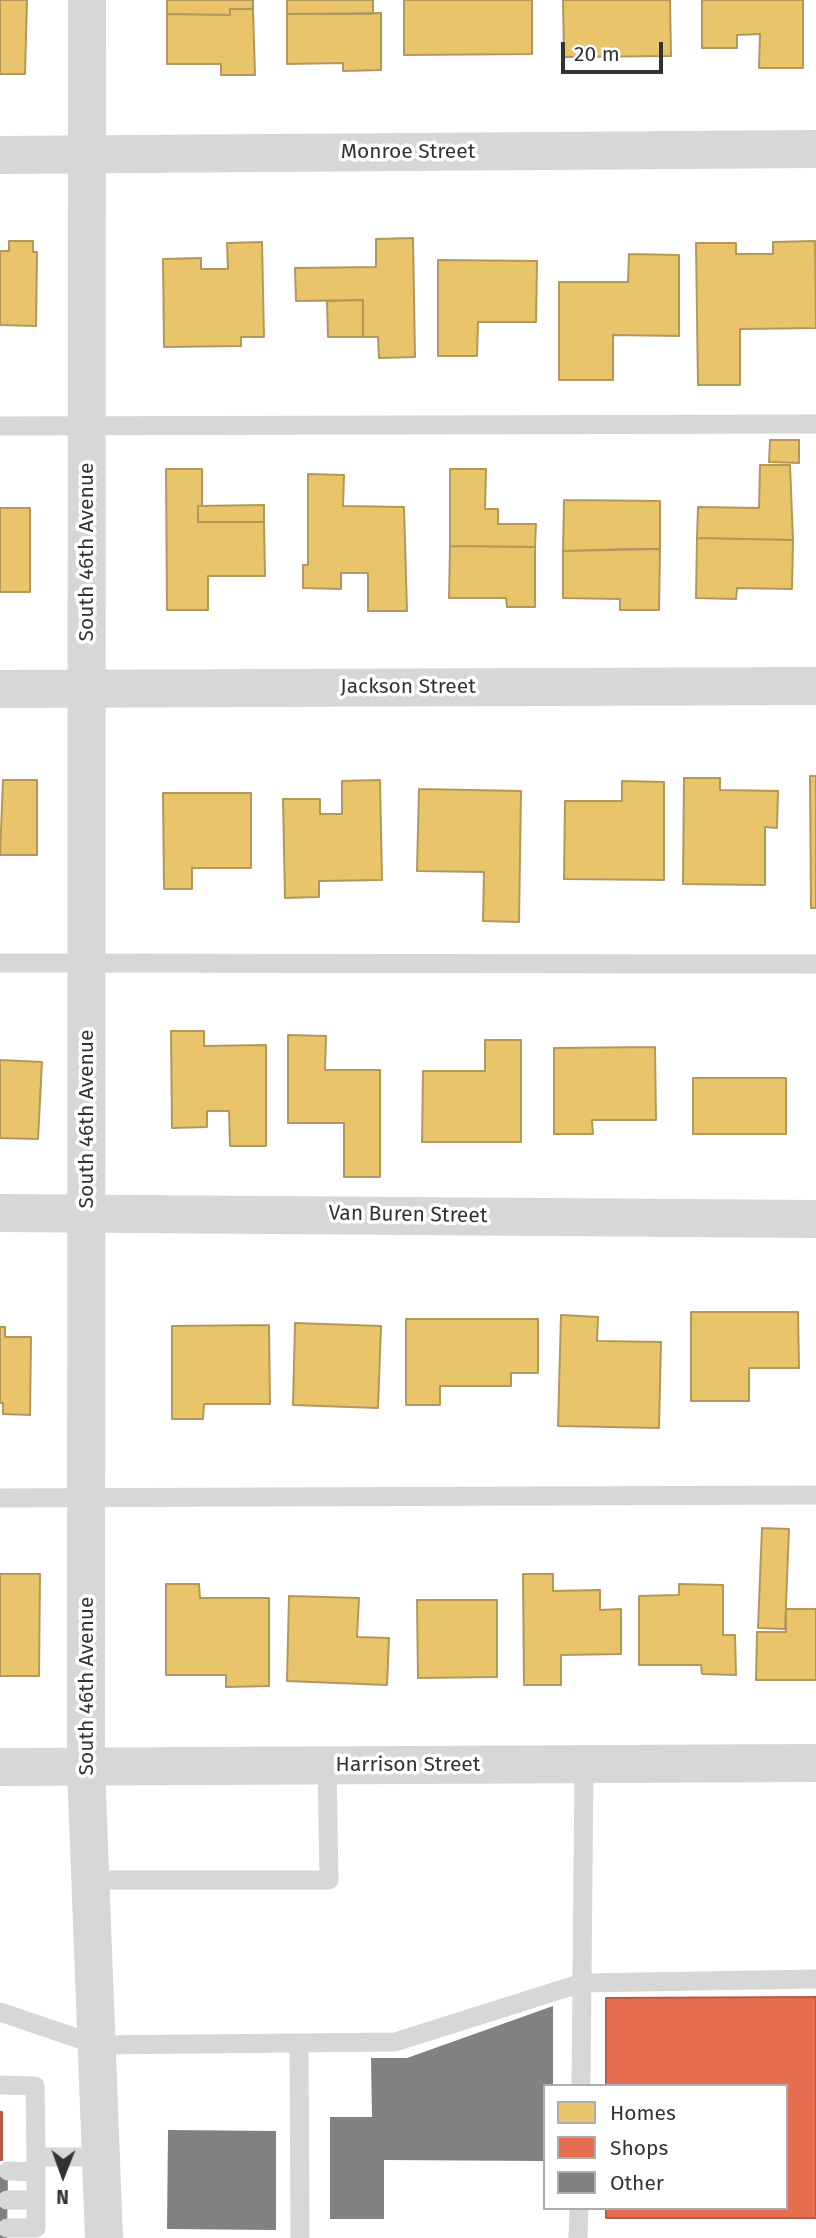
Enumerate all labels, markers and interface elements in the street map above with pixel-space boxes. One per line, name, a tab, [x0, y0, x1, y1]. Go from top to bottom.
scale bar	[564, 28, 666, 72]
text: 20 m	[574, 41, 620, 67]
street label: Monroe Street	[341, 139, 475, 165]
street label: South 46th Avenue	[74, 463, 100, 641]
street label: Jackson Street	[340, 674, 476, 700]
street label: South 46th Avenue	[74, 1030, 100, 1208]
street label: Van Buren Street	[328, 1201, 488, 1229]
street label: South 46th Avenue	[74, 1597, 100, 1775]
street label: Harrison Street	[336, 1752, 480, 1778]
legend	[543, 2084, 788, 2210]
text: Homes	[610, 2100, 676, 2126]
text: Shops	[610, 2135, 668, 2161]
north arrow	[28, 2140, 98, 2210]
text: Other	[610, 2170, 664, 2196]
text: N	[56, 2185, 69, 2208]

